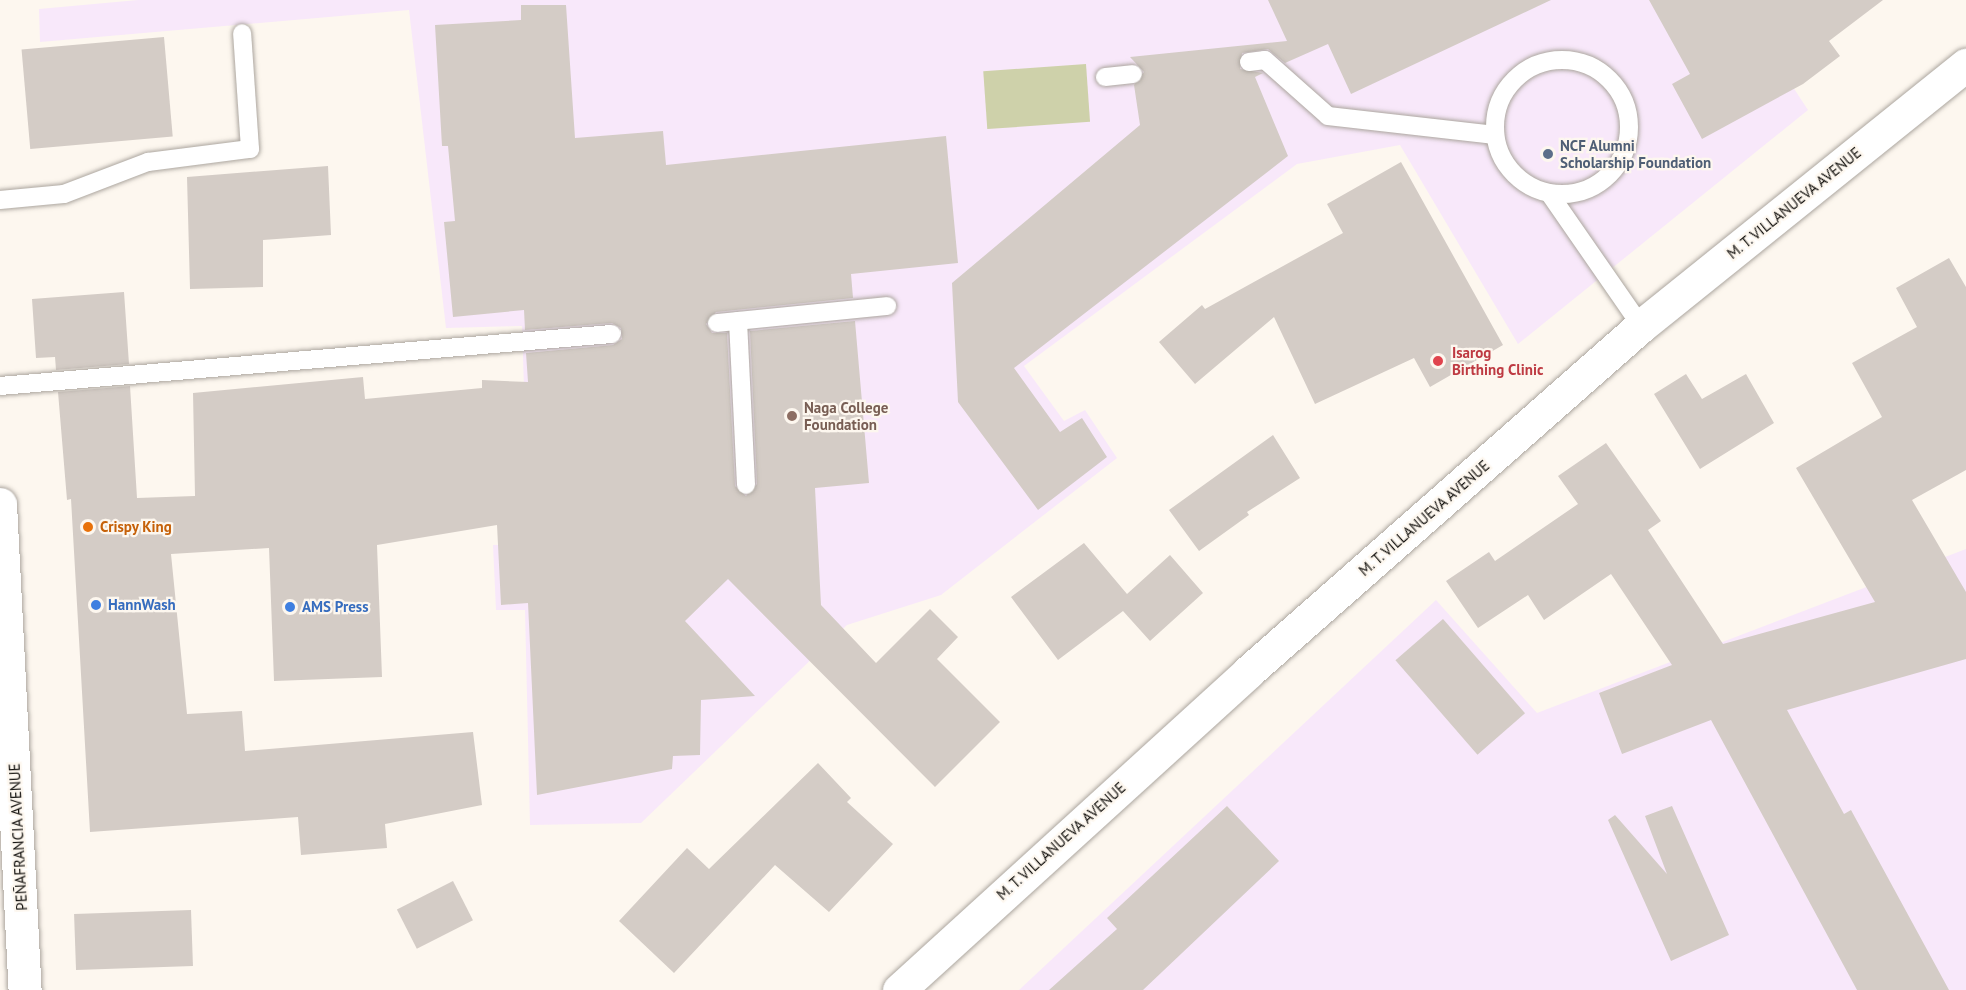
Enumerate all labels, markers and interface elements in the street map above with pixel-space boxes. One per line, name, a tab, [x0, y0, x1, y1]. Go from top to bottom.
place label: NCF Alumni Scholarship Foundation	[1560, 136, 1711, 171]
street label: M. T. VILLANUEVA AVENUE	[1722, 142, 1866, 264]
marker: NCF Alumni Scholarship Foundation	[1541, 147, 1555, 161]
place label: Isarog Birthing Clinic	[1452, 343, 1544, 378]
marker: Isarog Birthing Clinic	[1429, 352, 1447, 370]
place label: Naga College Foundation	[804, 398, 888, 433]
marker: Naga College Foundation	[785, 409, 799, 423]
street label: M. T. VILLANUEVA AVENUE	[1353, 455, 1495, 581]
place label: Crispy King	[100, 518, 172, 536]
marker: Crispy King	[81, 520, 95, 534]
place label: HannWash	[108, 596, 176, 614]
marker: HannWash	[89, 598, 103, 612]
place label: AMS Press	[302, 598, 369, 616]
marker: AMS Press	[283, 600, 297, 614]
street label: PEÑAFRANCIA AVENUE	[5, 762, 31, 912]
street label: M. T. VILLANUEVA AVENUE	[991, 777, 1131, 905]

